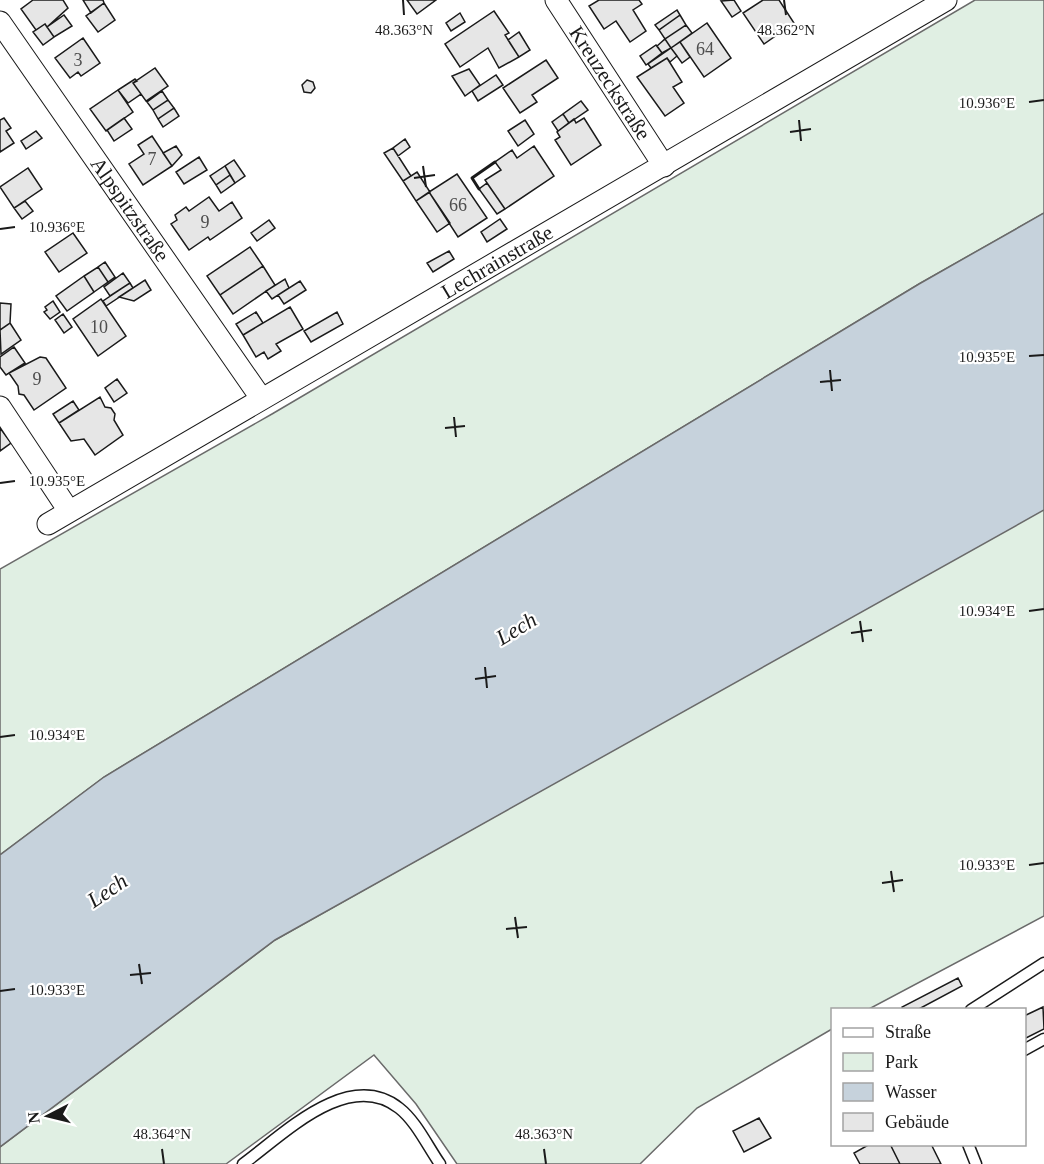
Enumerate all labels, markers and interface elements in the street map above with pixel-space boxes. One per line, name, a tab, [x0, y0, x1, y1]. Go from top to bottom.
text: 48.363°N	[375, 22, 433, 38]
street label: Kreuzeckstraße	[564, 22, 656, 144]
text: 48.362°N	[757, 22, 815, 38]
house number: 64	[696, 39, 714, 59]
house number: 3	[74, 50, 83, 70]
text: 10.936°E	[959, 95, 1015, 111]
house number: 7	[148, 149, 157, 169]
street label: Alpspitzstraße	[86, 153, 174, 266]
house number: 66	[449, 195, 467, 215]
house number: 9	[201, 212, 210, 232]
text: 10.936°E	[29, 219, 85, 235]
street label: Lechrainstraße	[437, 220, 557, 304]
house number: 10	[90, 317, 108, 337]
text: 10.935°E	[959, 349, 1015, 365]
house number: 9	[33, 369, 42, 389]
text: 10.935°E	[29, 473, 85, 489]
text: 10.934°E	[959, 603, 1015, 619]
water label: Lech	[491, 607, 541, 651]
text: 10.934°E	[29, 727, 85, 743]
text: 10.933°E	[959, 857, 1015, 873]
water label: Lech	[82, 868, 132, 913]
text: 10.933°E	[29, 982, 85, 998]
legend	[831, 1008, 1026, 1146]
text: Straße	[885, 1022, 931, 1042]
text: Park	[885, 1052, 918, 1072]
text: Wasser	[885, 1082, 937, 1102]
north arrow	[18, 1086, 78, 1146]
text: N	[24, 1111, 43, 1125]
text: Gebäude	[885, 1112, 949, 1132]
text: 48.364°N	[133, 1126, 191, 1142]
text: 48.363°N	[515, 1126, 573, 1142]

